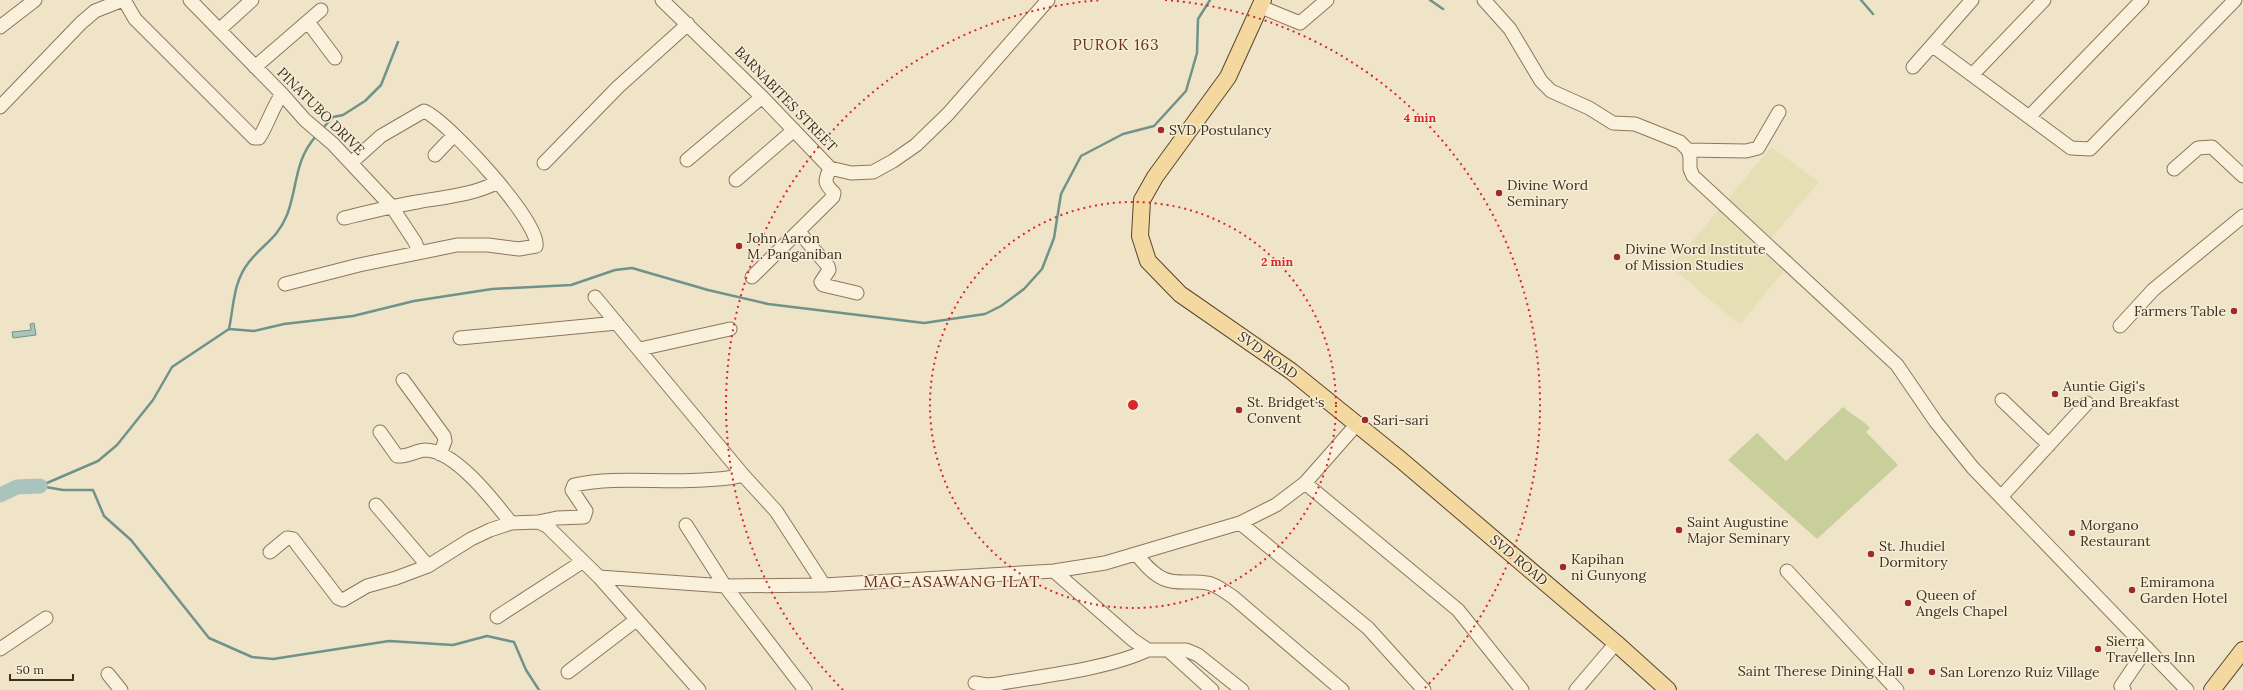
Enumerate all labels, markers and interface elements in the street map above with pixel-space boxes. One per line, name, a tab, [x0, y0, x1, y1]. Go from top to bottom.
district label: PUROK 163	[1072, 35, 1160, 54]
street label: BARNABITES STREET	[731, 42, 841, 156]
street label: PINATUBO DRIVE	[273, 63, 369, 159]
text: 4 min	[1404, 110, 1437, 125]
place label: SVD Postulancy	[1169, 121, 1272, 139]
marker: SVD Postulancy	[1156, 125, 1166, 135]
place label: Divine Word Seminary	[1507, 176, 1588, 210]
marker: Divine Word Seminary	[1494, 188, 1504, 198]
place label: John Aaron M. Panganiban	[746, 229, 843, 263]
place label: Divine Word Institute of Mission Studies	[1625, 240, 1766, 274]
marker: John Aaron M. Panganiban	[734, 241, 744, 251]
marker: Divine Word Institute of Mission Studies	[1612, 252, 1622, 262]
text: 2 min	[1261, 254, 1293, 269]
place label: Farmers Table	[2134, 302, 2226, 320]
marker: Farmers Table	[2229, 306, 2239, 316]
street label: SVD ROAD	[1234, 327, 1302, 383]
place label: Auntie Gigi's Bed and Breakfast	[2062, 377, 2180, 411]
marker: Auntie Gigi's Bed and Breakfast	[2050, 389, 2060, 399]
place label: St. Bridget's Convent	[1247, 393, 1324, 427]
centre of rings	[1126, 398, 1140, 412]
marker: St. Bridget's Convent	[1234, 405, 1244, 415]
place label: Sari-sari	[1373, 411, 1429, 429]
marker: Sari-sari	[1360, 415, 1370, 425]
place label: Saint Augustine Major Seminary	[1687, 513, 1791, 547]
place label: Morgano Restaurant	[2080, 516, 2151, 550]
marker: Saint Augustine Major Seminary	[1674, 525, 1684, 535]
marker: Morgano Restaurant	[2067, 528, 2077, 538]
street label: SVD ROAD	[1486, 531, 1552, 589]
place label: St. Jhudiel Dormitory	[1879, 537, 1948, 571]
marker: St. Jhudiel Dormitory	[1866, 549, 1876, 559]
place label: Kapihan ni Gunyong	[1571, 550, 1646, 584]
marker: Kapihan ni Gunyong	[1558, 562, 1568, 572]
district label: MAG-ASAWANG ILAT	[863, 571, 1041, 591]
place label: Emiramona Garden Hotel	[2140, 573, 2228, 607]
marker: Emiramona Garden Hotel	[2127, 585, 2137, 595]
place label: Queen of Angels Chapel	[1915, 586, 2008, 620]
marker: Queen of Angels Chapel	[1903, 598, 1913, 608]
place label: Sierra Travellers Inn	[2106, 632, 2196, 666]
marker: Sierra Travellers Inn	[2093, 644, 2103, 654]
scale bar	[10, 656, 73, 682]
text: 50 m	[16, 662, 44, 677]
place label: Saint Therese Dining Hall	[1738, 662, 1903, 680]
place label: San Lorenzo Ruiz Village	[1940, 663, 2100, 681]
marker: Saint Therese Dining Hall	[1906, 666, 1916, 676]
marker: San Lorenzo Ruiz Village	[1927, 667, 1937, 677]

